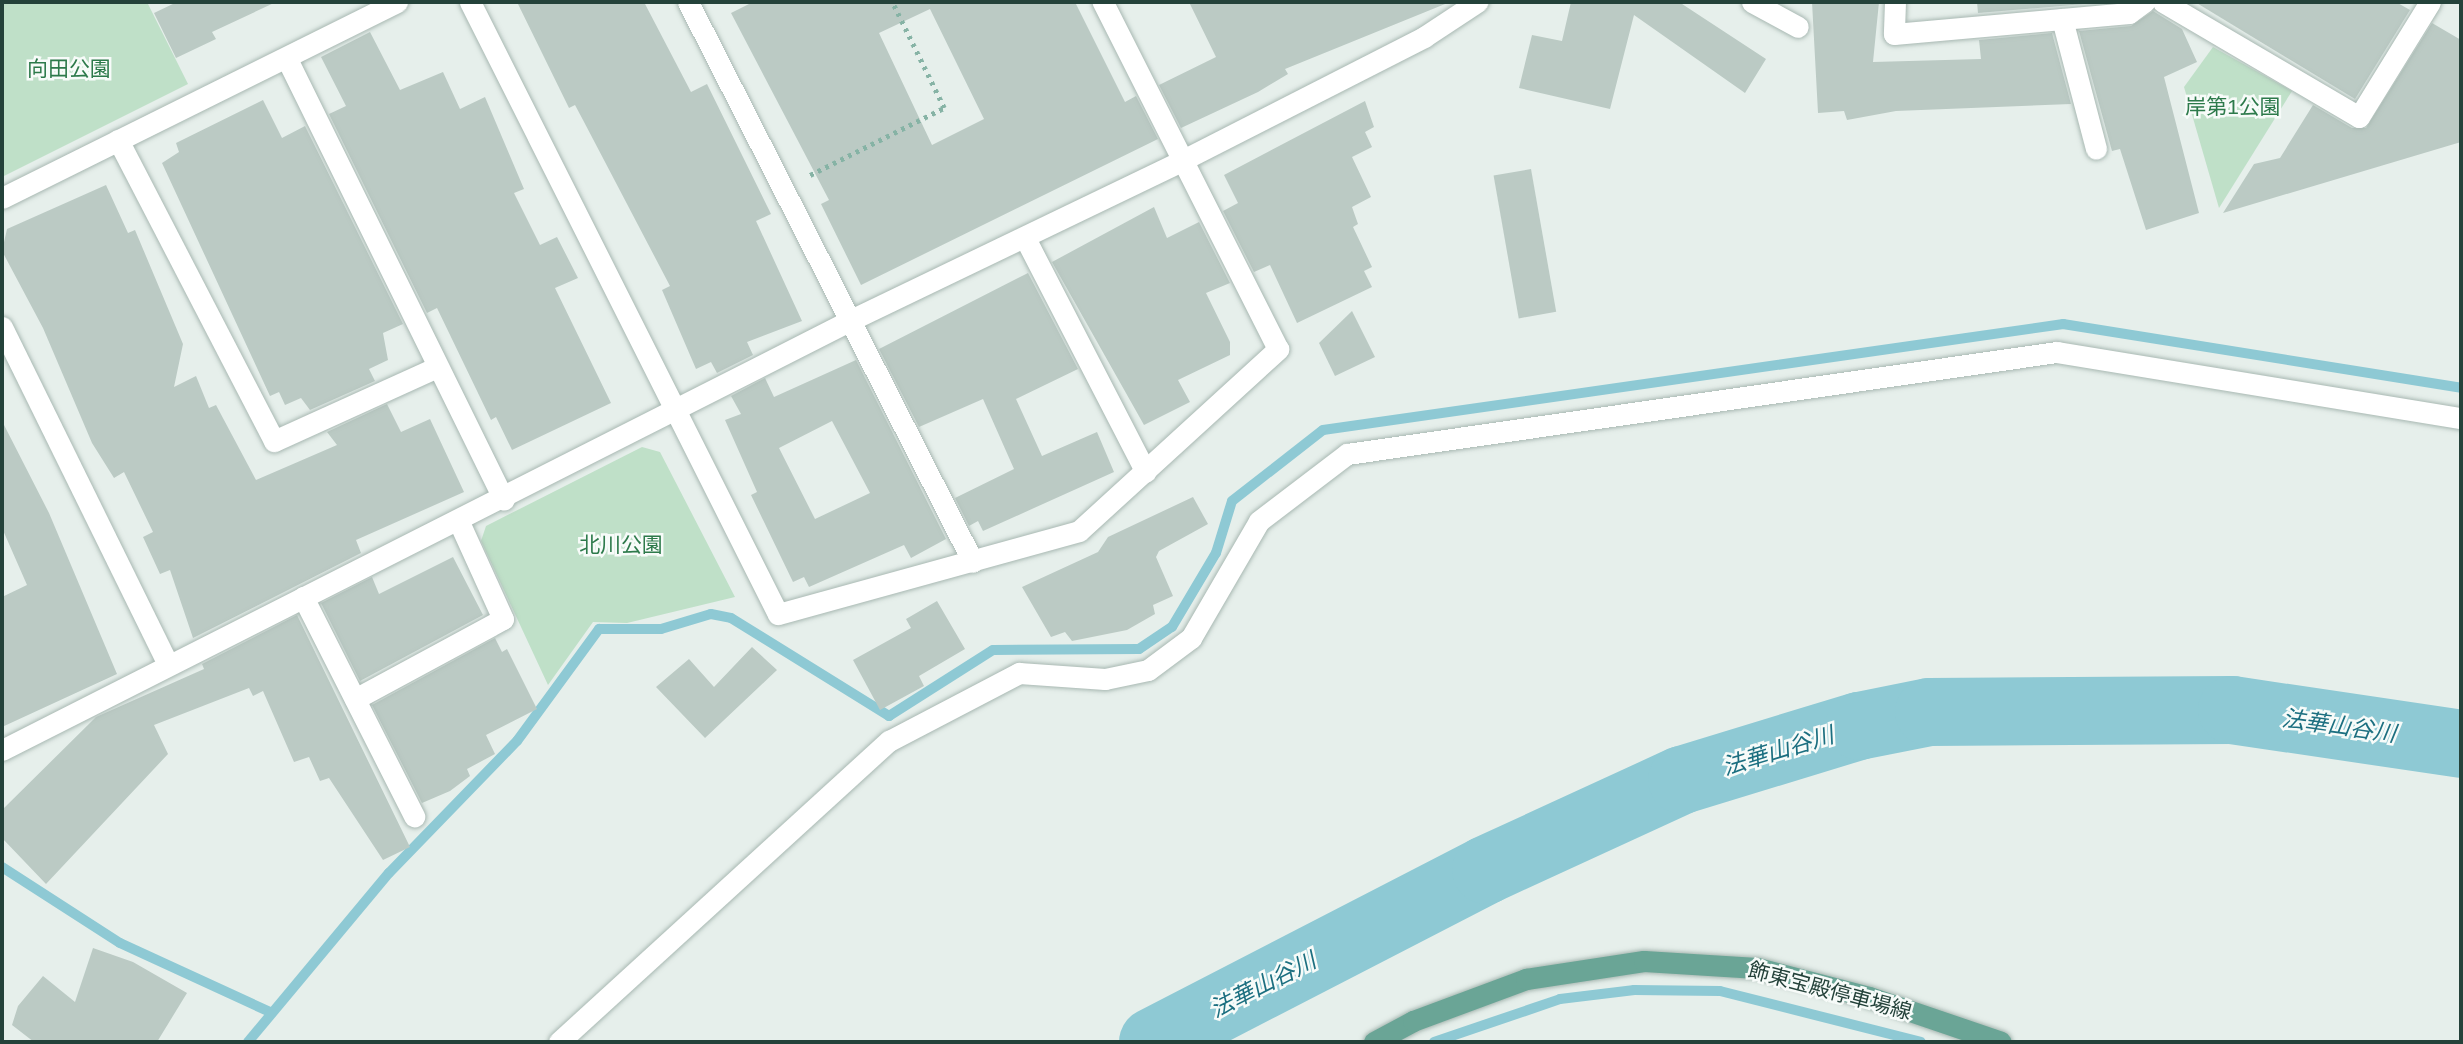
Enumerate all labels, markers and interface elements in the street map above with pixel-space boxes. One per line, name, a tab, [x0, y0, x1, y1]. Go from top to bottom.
park label: 向田公園	[27, 56, 111, 82]
park label: 岸第1公園	[2185, 94, 2281, 120]
park label: 北川公園	[579, 532, 663, 558]
water label: 法華山谷川	[2280, 704, 2398, 748]
water label: 法華山谷川	[1719, 721, 1837, 781]
water label: 法華山谷川	[1206, 947, 1320, 1023]
street label: 飾東宝殿停車場線	[1746, 957, 1914, 1025]

